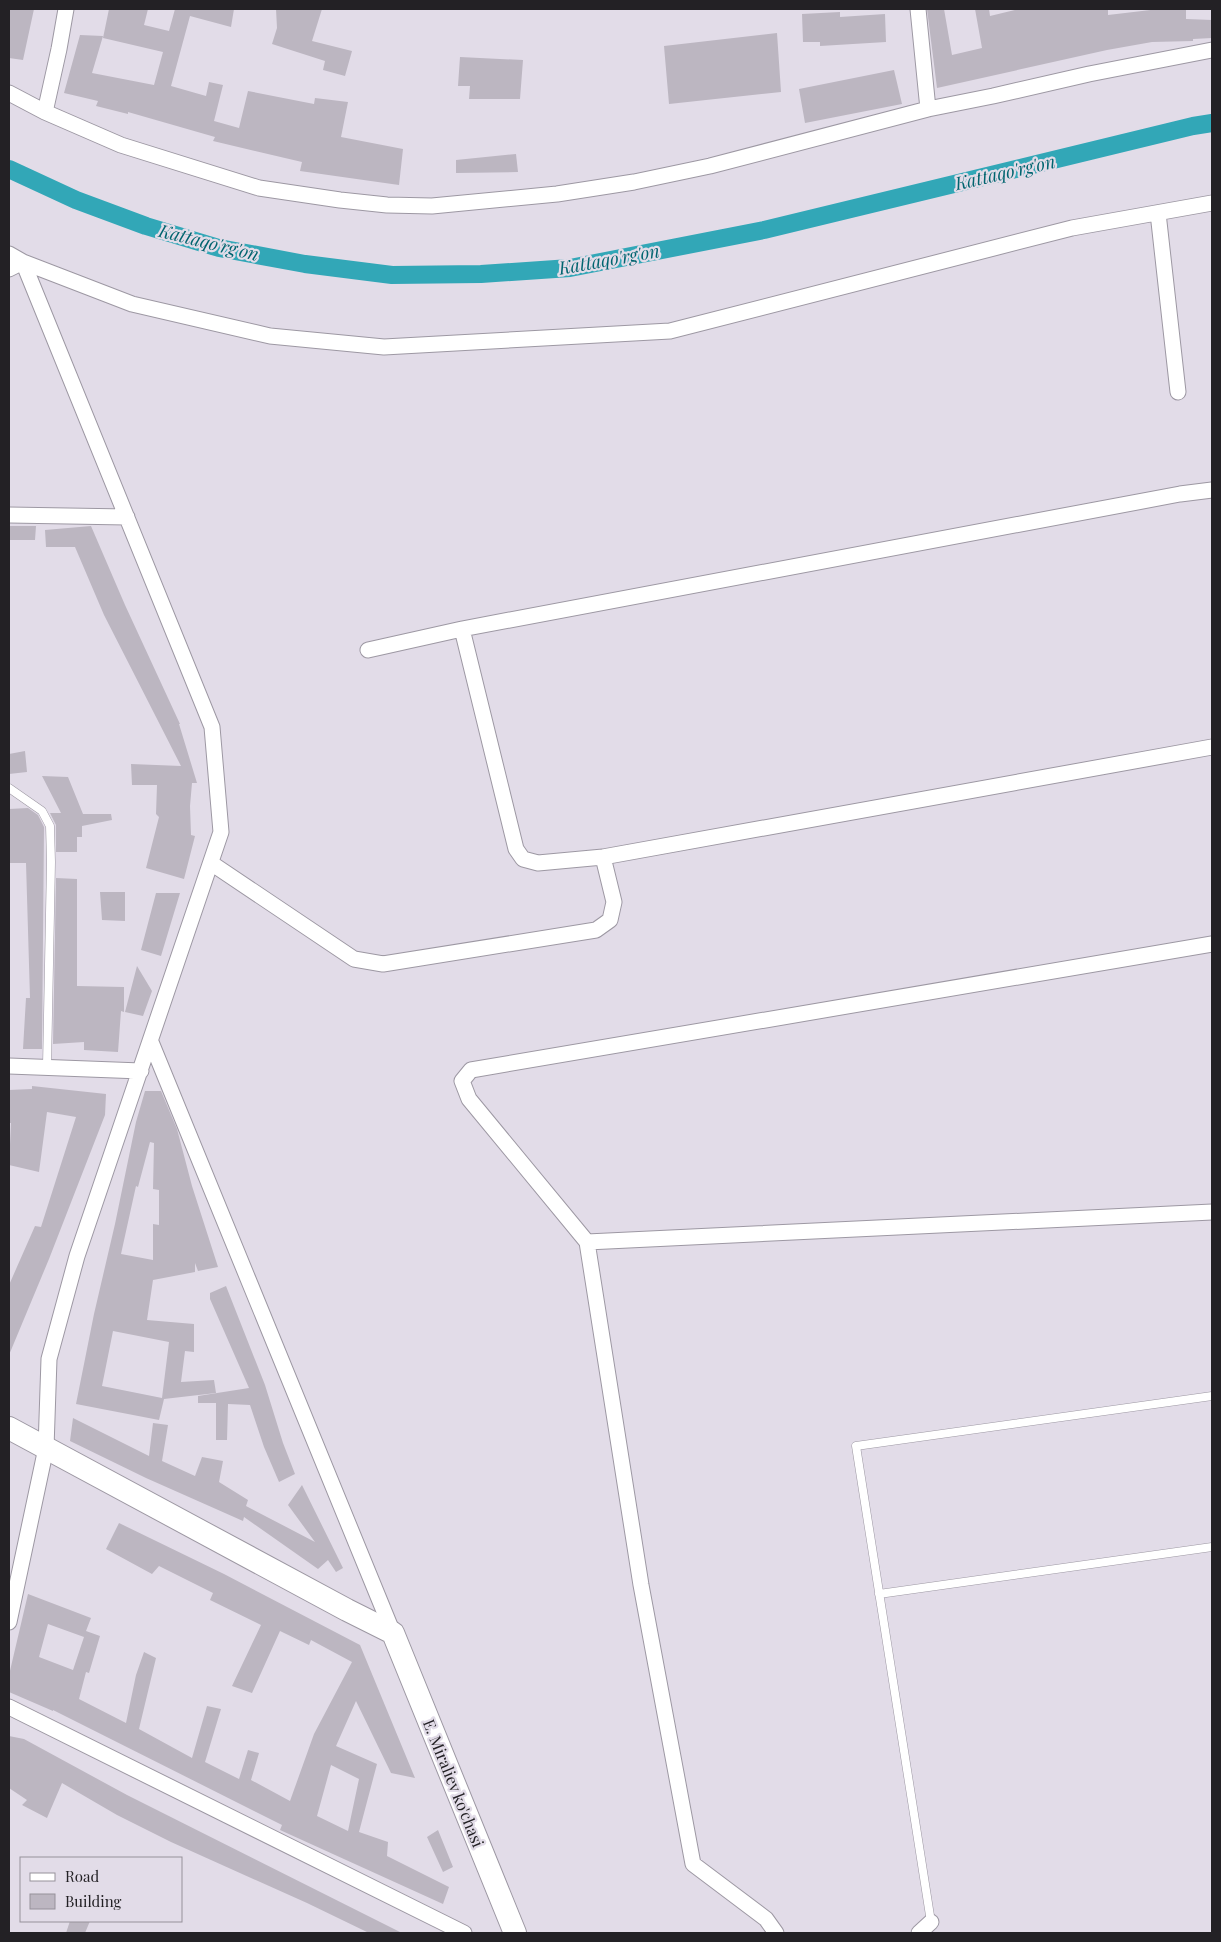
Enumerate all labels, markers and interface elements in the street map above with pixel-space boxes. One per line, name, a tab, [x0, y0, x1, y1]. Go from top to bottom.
water label: Kattaqo'rg'on	[952, 149, 1057, 195]
water label: Kattaqo'rg'on	[156, 218, 261, 266]
water label: Kattaqo'rg'on	[556, 238, 661, 280]
street label: E. Miraliev ko'chasi	[419, 1716, 489, 1850]
legend	[20, 1857, 182, 1922]
text: Road	[65, 1866, 99, 1886]
text: Building	[65, 1891, 122, 1911]

